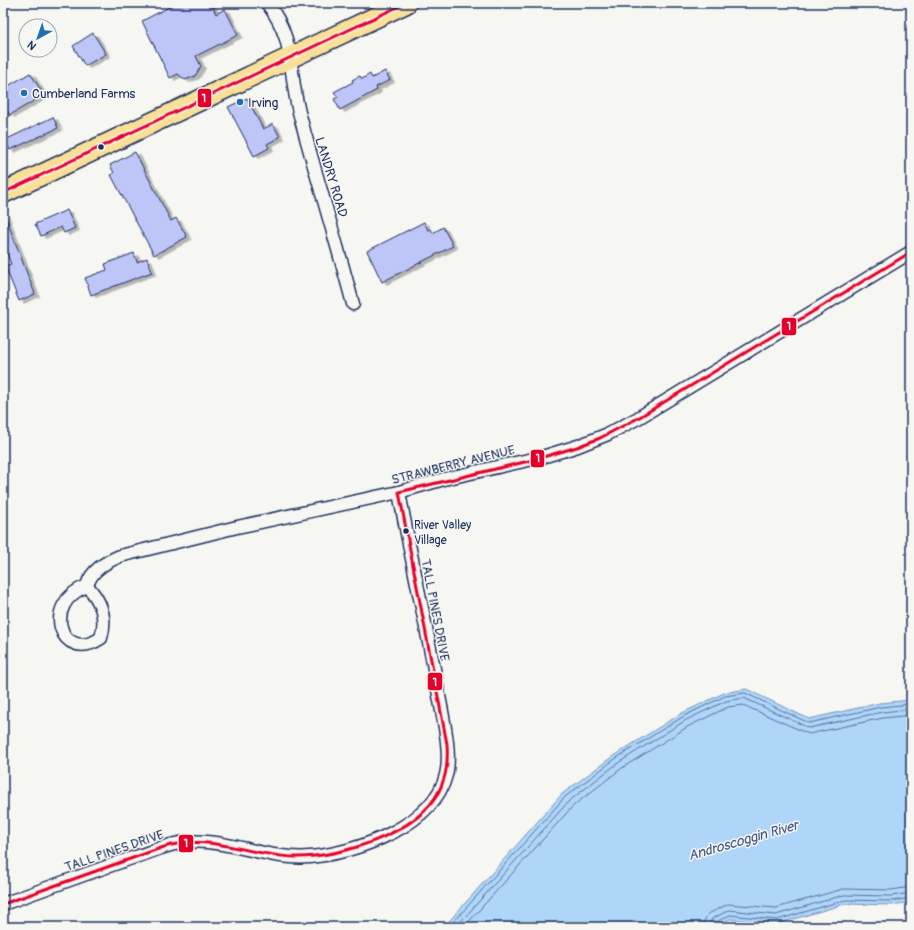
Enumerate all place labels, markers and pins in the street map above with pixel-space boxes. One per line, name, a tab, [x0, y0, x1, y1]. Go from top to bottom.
place label: Cumberland Farms	[32, 86, 136, 102]
marker: Cumberland Farms	[19, 88, 29, 98]
place label: Irving	[248, 95, 279, 111]
marker: Irving	[235, 97, 245, 107]
unlabelled marker	[96, 142, 106, 152]
place label: River Valley Village	[414, 518, 471, 548]
marker: River Valley Village	[401, 526, 411, 536]

